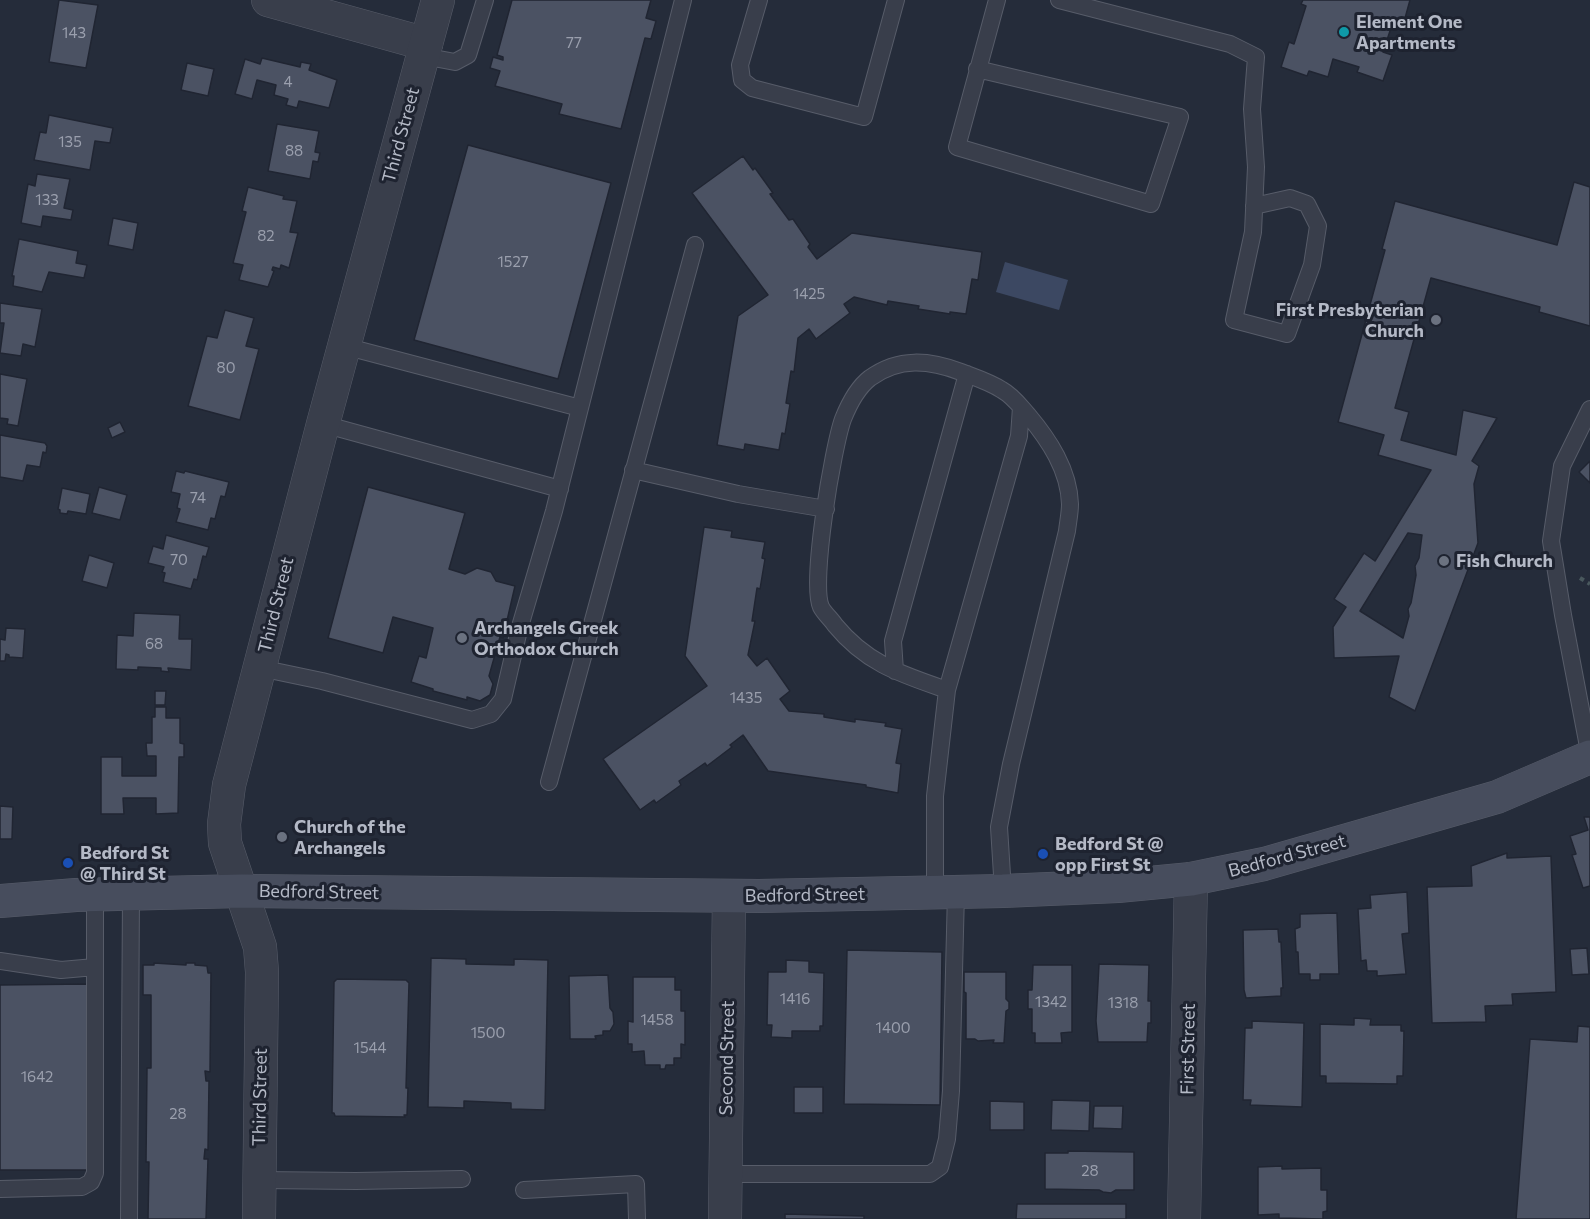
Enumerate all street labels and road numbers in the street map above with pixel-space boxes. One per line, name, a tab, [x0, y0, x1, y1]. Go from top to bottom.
street label: Third Street	[378, 85, 424, 185]
street label: Third Street	[254, 555, 298, 655]
street label: Bedford Street	[1226, 830, 1348, 882]
street label: Bedford Street	[259, 880, 379, 904]
street label: Bedford Street	[745, 883, 865, 907]
street label: Second Street	[715, 1000, 739, 1116]
street label: First Street	[1176, 1003, 1200, 1095]
street label: Third Street	[248, 1048, 272, 1146]

